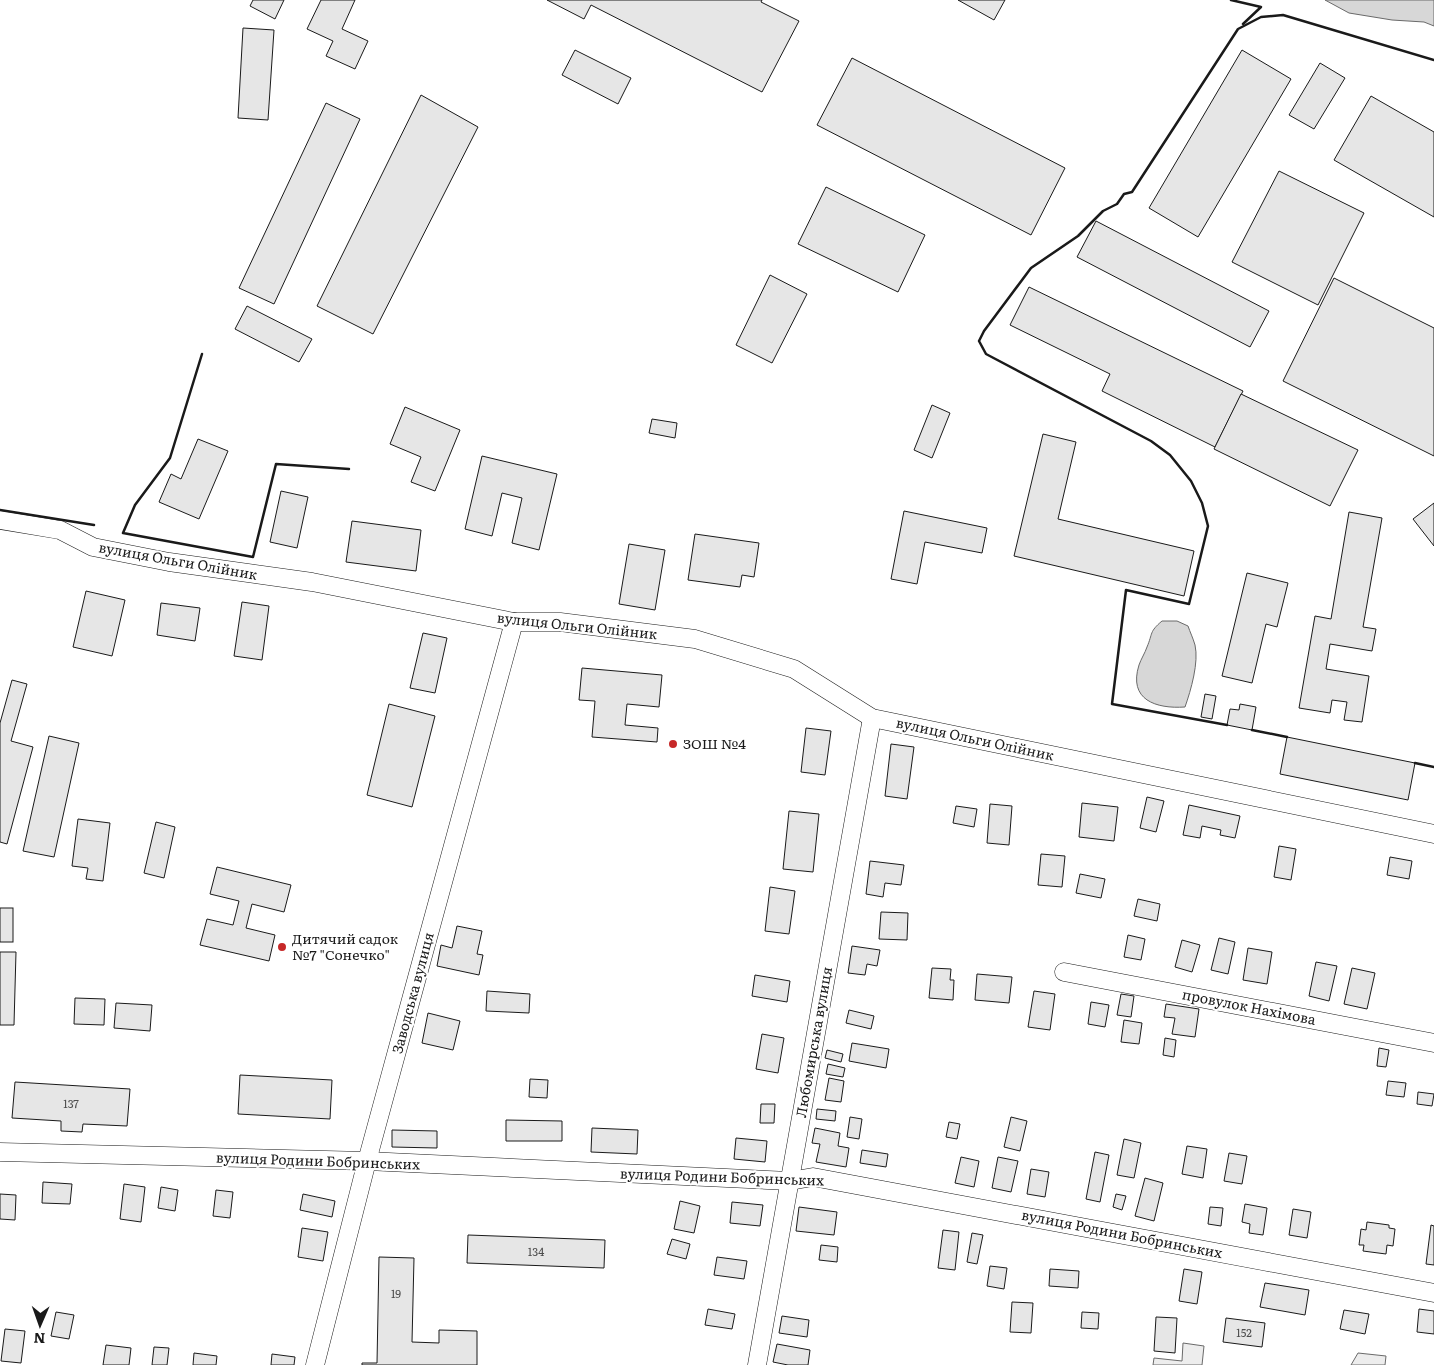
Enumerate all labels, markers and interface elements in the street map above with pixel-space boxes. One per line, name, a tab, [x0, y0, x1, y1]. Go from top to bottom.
street label: вулиця Ольги Олійник	[97, 536, 260, 584]
street label: вулиця Ольги Олійник	[496, 607, 659, 643]
street label: вулиця Ольги Олійник	[895, 712, 1057, 765]
place label: ЗОШ №4	[683, 733, 746, 753]
marker: ЗОШ №4	[667, 738, 679, 750]
place label: Дитячий садок №7 "Сонечко"	[292, 928, 399, 964]
street label: Заводська вулиця	[386, 930, 438, 1056]
marker: Дитячий садок №7 "Сонечко"	[276, 941, 288, 953]
street label: Любомирська вулиця	[790, 965, 836, 1119]
street label: провулок Нахімова	[1181, 983, 1318, 1029]
house number: 137	[63, 1095, 79, 1111]
street label: вулиця Родини Бобринських	[216, 1146, 420, 1174]
street label: вулиця Родини Бобринських	[620, 1162, 824, 1190]
street label: вулиця Родини Бобринських	[1020, 1204, 1224, 1262]
house number: 134	[528, 1243, 544, 1259]
house number: 19	[391, 1285, 401, 1301]
north arrow	[15, 1300, 65, 1350]
house number: 152	[1236, 1324, 1252, 1340]
text: N	[33, 1329, 46, 1349]

